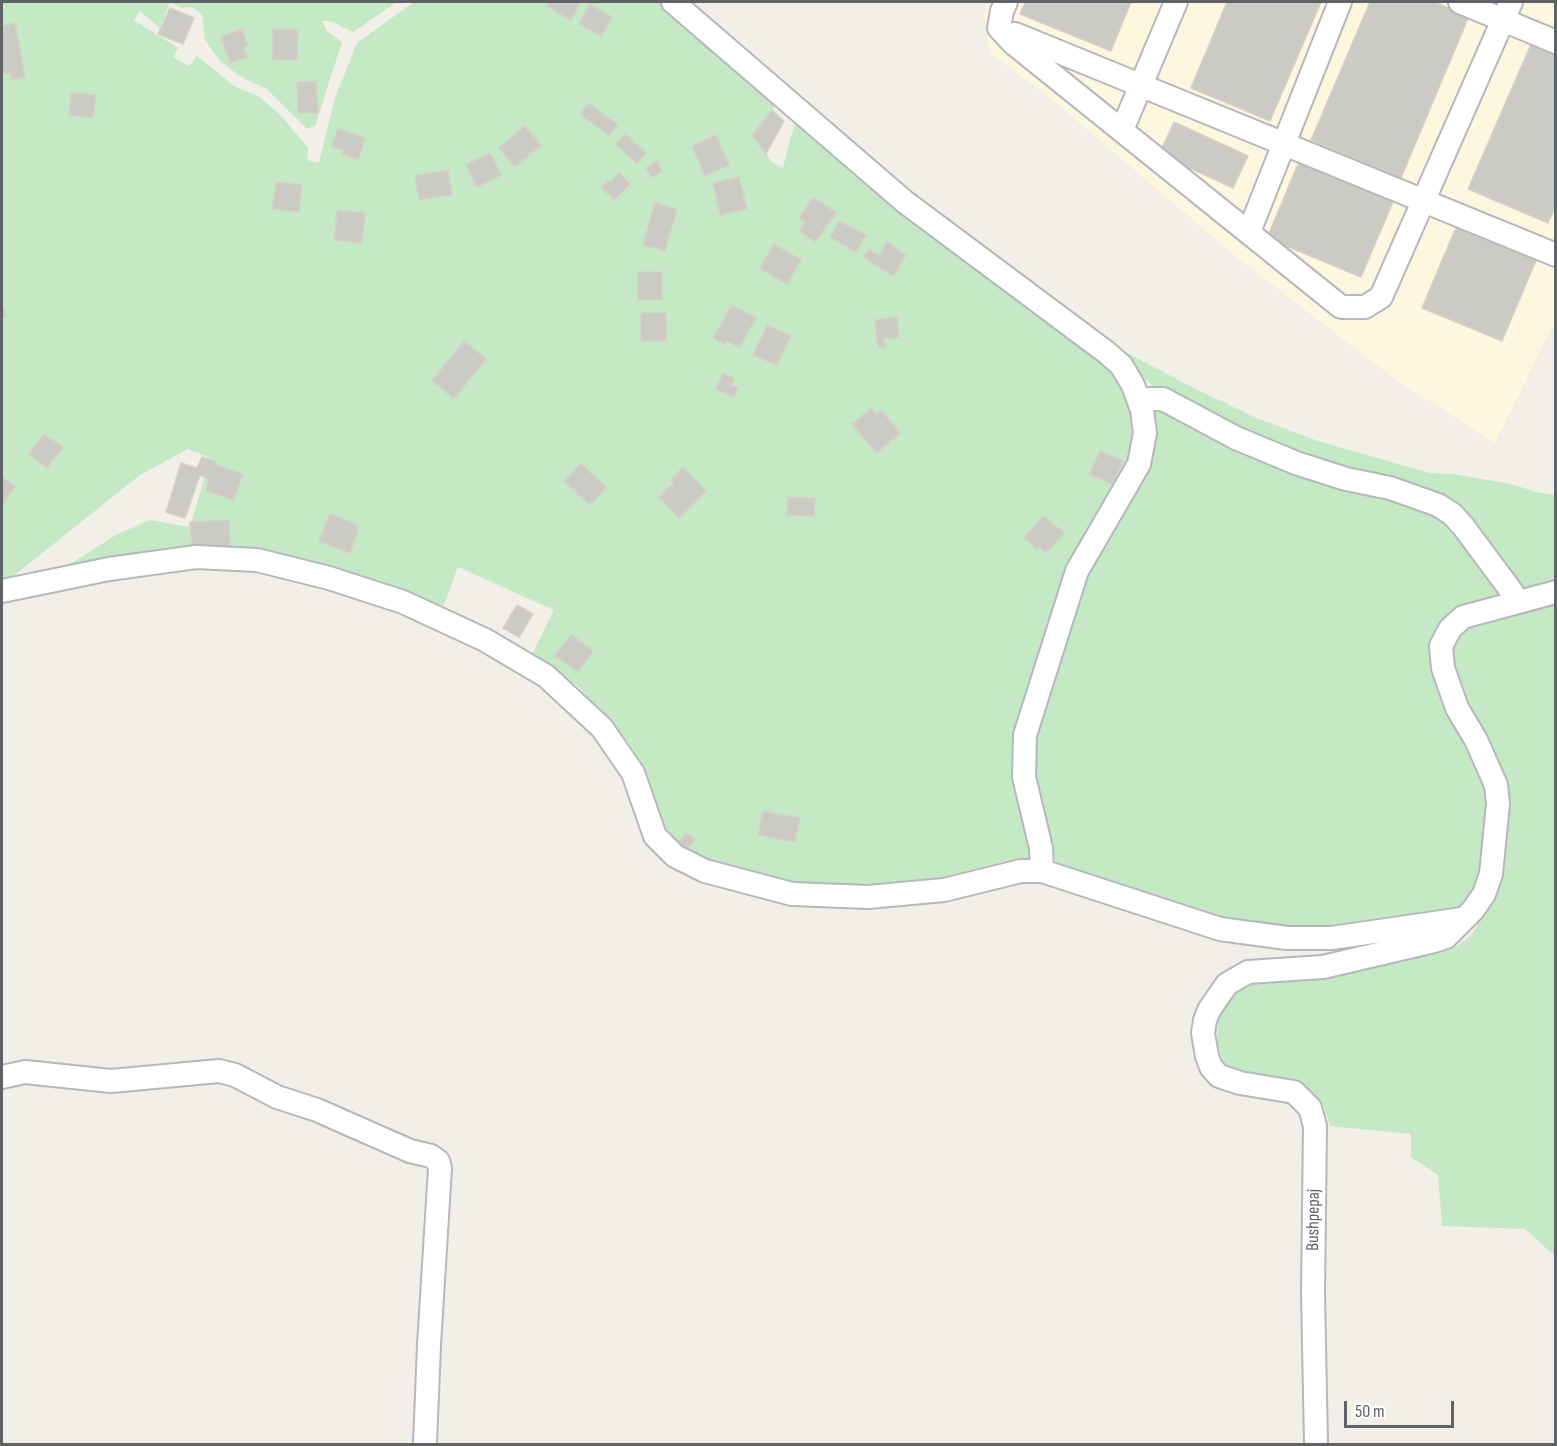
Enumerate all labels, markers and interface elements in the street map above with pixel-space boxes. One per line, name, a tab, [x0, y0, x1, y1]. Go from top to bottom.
street label: Bushpepaj	[1303, 1189, 1325, 1251]
scale bar	[1347, 1389, 1456, 1427]
text: 50 m	[1355, 1401, 1385, 1422]

